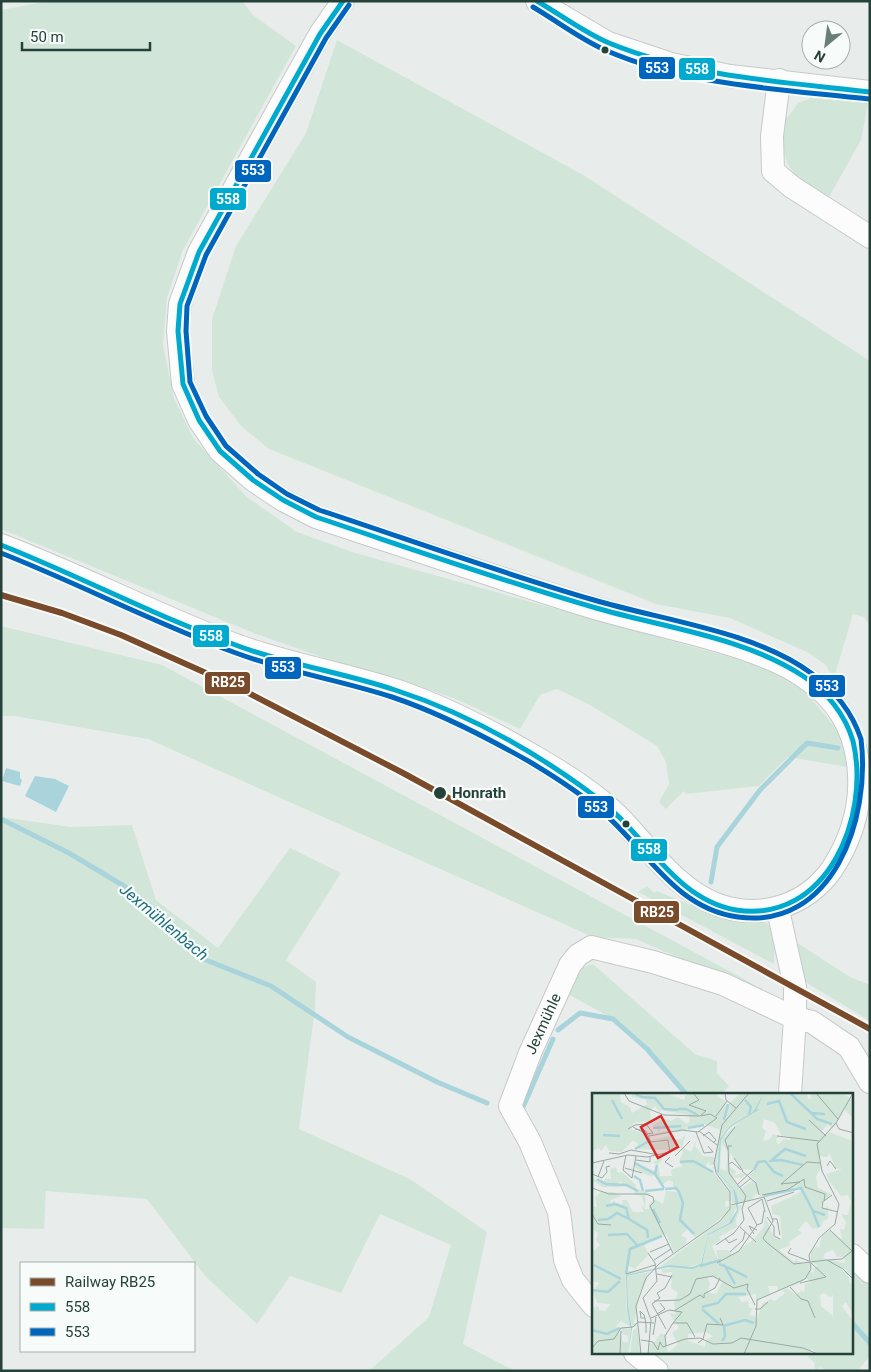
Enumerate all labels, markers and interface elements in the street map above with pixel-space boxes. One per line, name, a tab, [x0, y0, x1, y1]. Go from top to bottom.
scale bar	[22, 20, 150, 52]
north arrow	[801, 20, 851, 70]
text: 50 m	[30, 28, 64, 46]
unlabelled marker	[600, 45, 610, 55]
text: N	[811, 47, 828, 66]
line badge: 553	[638, 56, 676, 80]
line badge: 558	[678, 57, 716, 81]
text: 553	[645, 60, 669, 76]
text: 558	[685, 61, 709, 77]
line badge: 553	[234, 159, 272, 183]
text: 553	[241, 162, 265, 178]
line badge: 558	[209, 187, 247, 211]
text: 558	[216, 191, 240, 207]
line badge: 558	[192, 624, 230, 648]
text: 558	[199, 628, 223, 644]
line badge: 553	[264, 656, 302, 680]
text: 553	[271, 659, 295, 675]
line badge: RB25	[204, 671, 251, 695]
text: RB25	[211, 674, 245, 690]
line badge: 553	[808, 674, 846, 698]
text: 553	[815, 678, 839, 694]
place label: Honrath	[452, 784, 506, 802]
marker: Honrath	[432, 785, 448, 801]
line badge: 553	[577, 795, 615, 819]
text: 553	[584, 799, 608, 815]
unlabelled marker	[621, 819, 631, 829]
line badge: 558	[630, 838, 668, 862]
text: 558	[637, 841, 661, 857]
water label: Jexmühlenbach	[116, 879, 212, 965]
line badge: RB25	[633, 900, 680, 924]
text: RB25	[640, 904, 674, 920]
street label: Jexmühle	[522, 990, 565, 1057]
inset map	[592, 1093, 854, 1354]
legend	[20, 1262, 195, 1352]
text: Railway RB25	[65, 1273, 155, 1291]
text: 558	[65, 1298, 90, 1316]
text: 553	[65, 1323, 90, 1341]

